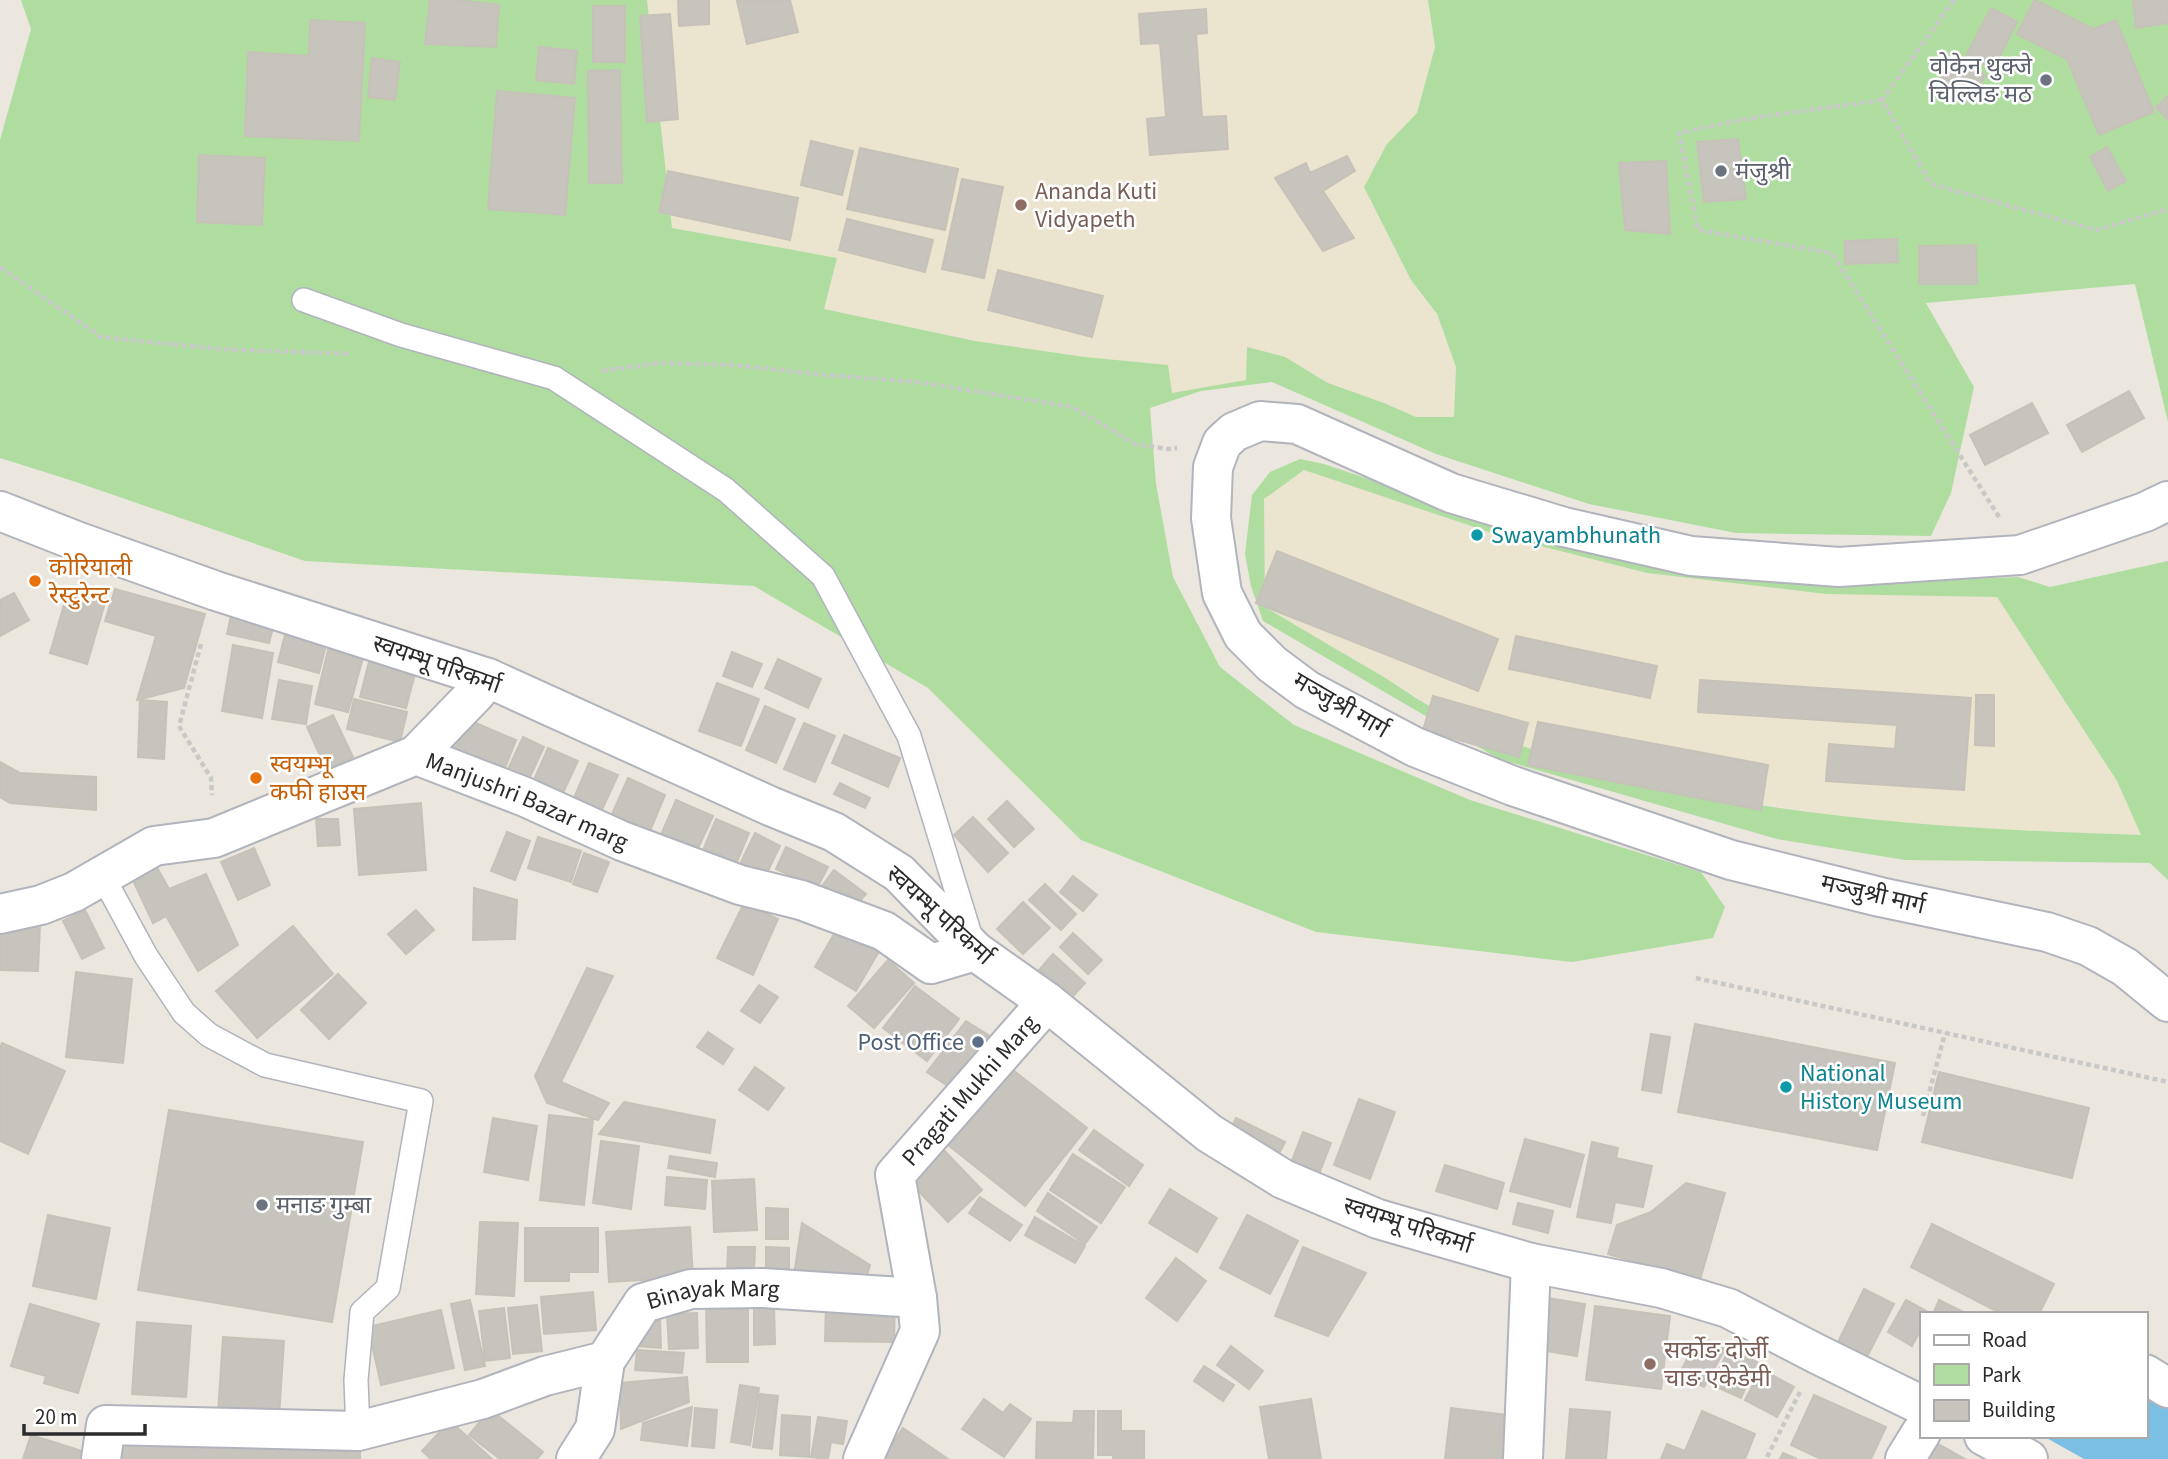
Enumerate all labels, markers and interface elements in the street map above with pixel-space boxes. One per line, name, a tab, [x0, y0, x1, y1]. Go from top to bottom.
place label: वोकेन थुक्जे चिल्लिङ मठ	[1929, 49, 2033, 112]
marker: वोकेन थुक्जे चिल्लिङ मठ	[2038, 72, 2054, 88]
place label: मंजुश्री	[1735, 154, 1791, 189]
marker: मंजुश्री	[1713, 163, 1729, 179]
place label: Ananda Kuti Vidyapeth	[1035, 174, 1157, 237]
marker: Ananda Kuti Vidyapeth	[1013, 197, 1029, 213]
place label: Swayambhunath	[1491, 518, 1661, 553]
marker: Swayambhunath	[1469, 527, 1485, 543]
place label: कोरियाली रेस्टुरेन्ट	[48, 550, 133, 613]
marker: कोरियाली रेस्टुरेन्ट	[27, 573, 43, 589]
street label: स्वयम्भू परिकर्मा	[368, 626, 507, 703]
street label: मञ्जुश्री मार्ग	[1286, 664, 1396, 748]
street label: Manjushri Bazar marg	[420, 743, 634, 860]
place label: स्वयम्भू कफी हाउस	[270, 747, 367, 810]
marker: स्वयम्भू कफी हाउस	[248, 770, 264, 786]
street label: स्वयम्भू परिकर्मा	[878, 857, 1002, 974]
street label: मञ्जुश्री मार्ग	[1817, 865, 1930, 924]
street label: Pragati Mukhi Marg	[893, 1007, 1046, 1174]
place label: Post Office	[858, 1025, 964, 1060]
marker: Post Office	[970, 1034, 986, 1050]
place label: National History Museum	[1800, 1056, 1962, 1119]
marker: National History Museum	[1778, 1079, 1794, 1095]
place label: मनाङ गुम्बा	[276, 1188, 372, 1223]
street label: स्वयम्भू परिकर्मा	[1339, 1188, 1478, 1263]
marker: मनाङ गुम्बा	[254, 1197, 270, 1213]
street label: Binayak Marg	[642, 1271, 781, 1319]
legend	[1920, 1312, 2147, 1438]
text: Road	[1982, 1325, 2027, 1355]
place label: सर्कोङ दोर्जी चाङ एकेडेमी	[1664, 1333, 1771, 1396]
marker: सर्कोङ दोर्जी चाङ एकेडेमी	[1642, 1356, 1658, 1372]
text: Park	[1982, 1360, 2022, 1390]
scale bar	[24, 1392, 145, 1436]
text: Building	[1982, 1395, 2056, 1425]
text: 20 m	[35, 1402, 77, 1432]

